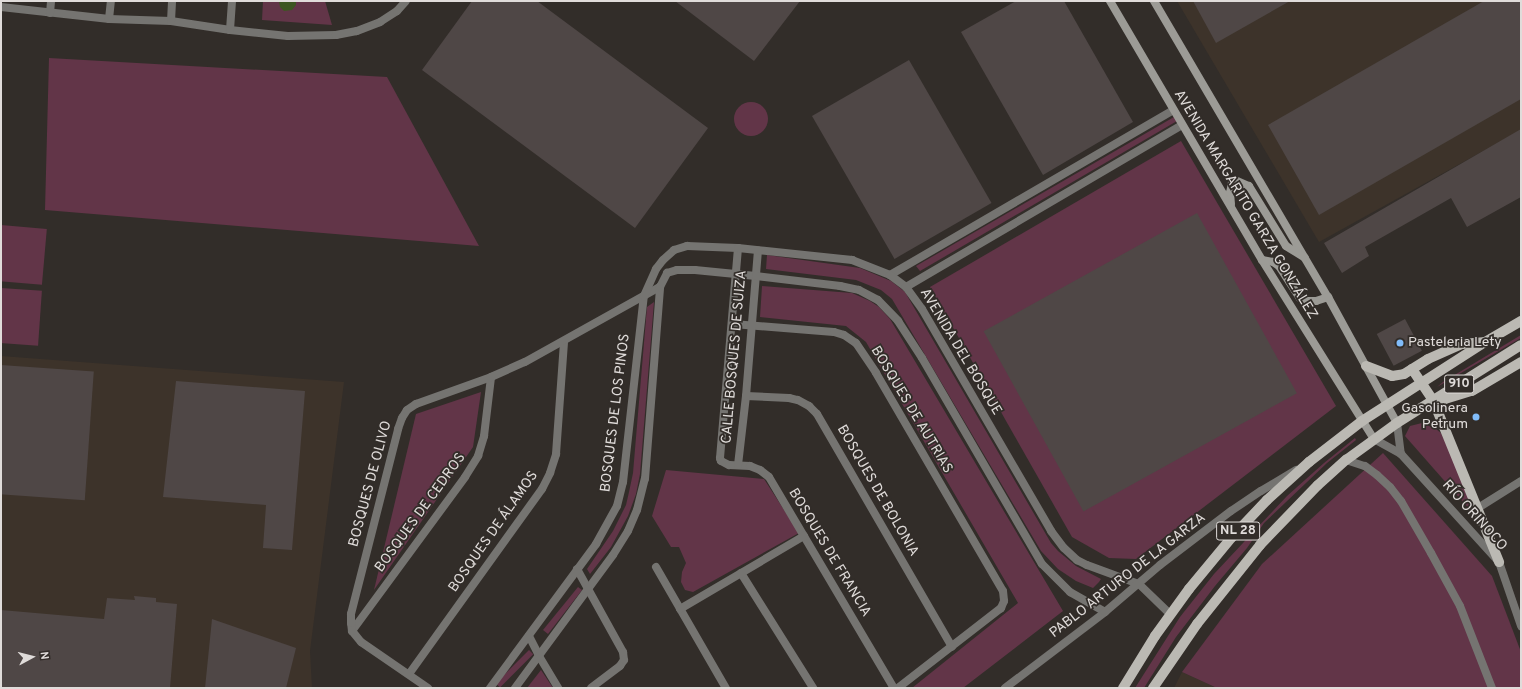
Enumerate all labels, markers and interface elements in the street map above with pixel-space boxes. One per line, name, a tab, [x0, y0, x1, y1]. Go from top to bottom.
street label: AVENIDA MARGARITO GARZA GONZÁLEZ	[1169, 87, 1321, 323]
street label: CALLE BOSQUES DE SUIZA	[719, 269, 751, 445]
street label: AVENIDA DEL BOSQUE	[915, 285, 1005, 419]
street label: BOSQUES DE LOS PINOS	[598, 333, 634, 493]
place label: Pasteleria Lety	[1408, 335, 1502, 351]
marker: Pasteleria Lety	[1395, 338, 1405, 348]
street label: BOSQUES DE AUTRIAS	[866, 343, 956, 477]
road number: 910	[1444, 373, 1474, 395]
place label: Gasolinera Petrum	[1401, 401, 1468, 434]
marker: Gasolinera Petrum	[1471, 412, 1481, 422]
street label: BOSQUES DE OLIVO	[346, 419, 396, 549]
street label: BOSQUES DE BOLONIA	[832, 422, 922, 560]
street label: BOSQUES DE CEDROS	[372, 450, 470, 576]
street label: BOSQUES DE ÁLAMOS	[446, 468, 542, 596]
street label: RÍO ORINOCO	[1438, 477, 1510, 555]
street label: BOSQUES DE FRANCIA	[784, 486, 874, 620]
street label: PABLO ARTURO DE LA GARZA	[1046, 510, 1210, 642]
road number: NL 28	[1215, 520, 1261, 542]
north arrow	[12, 637, 52, 677]
text: N	[36, 651, 51, 660]

